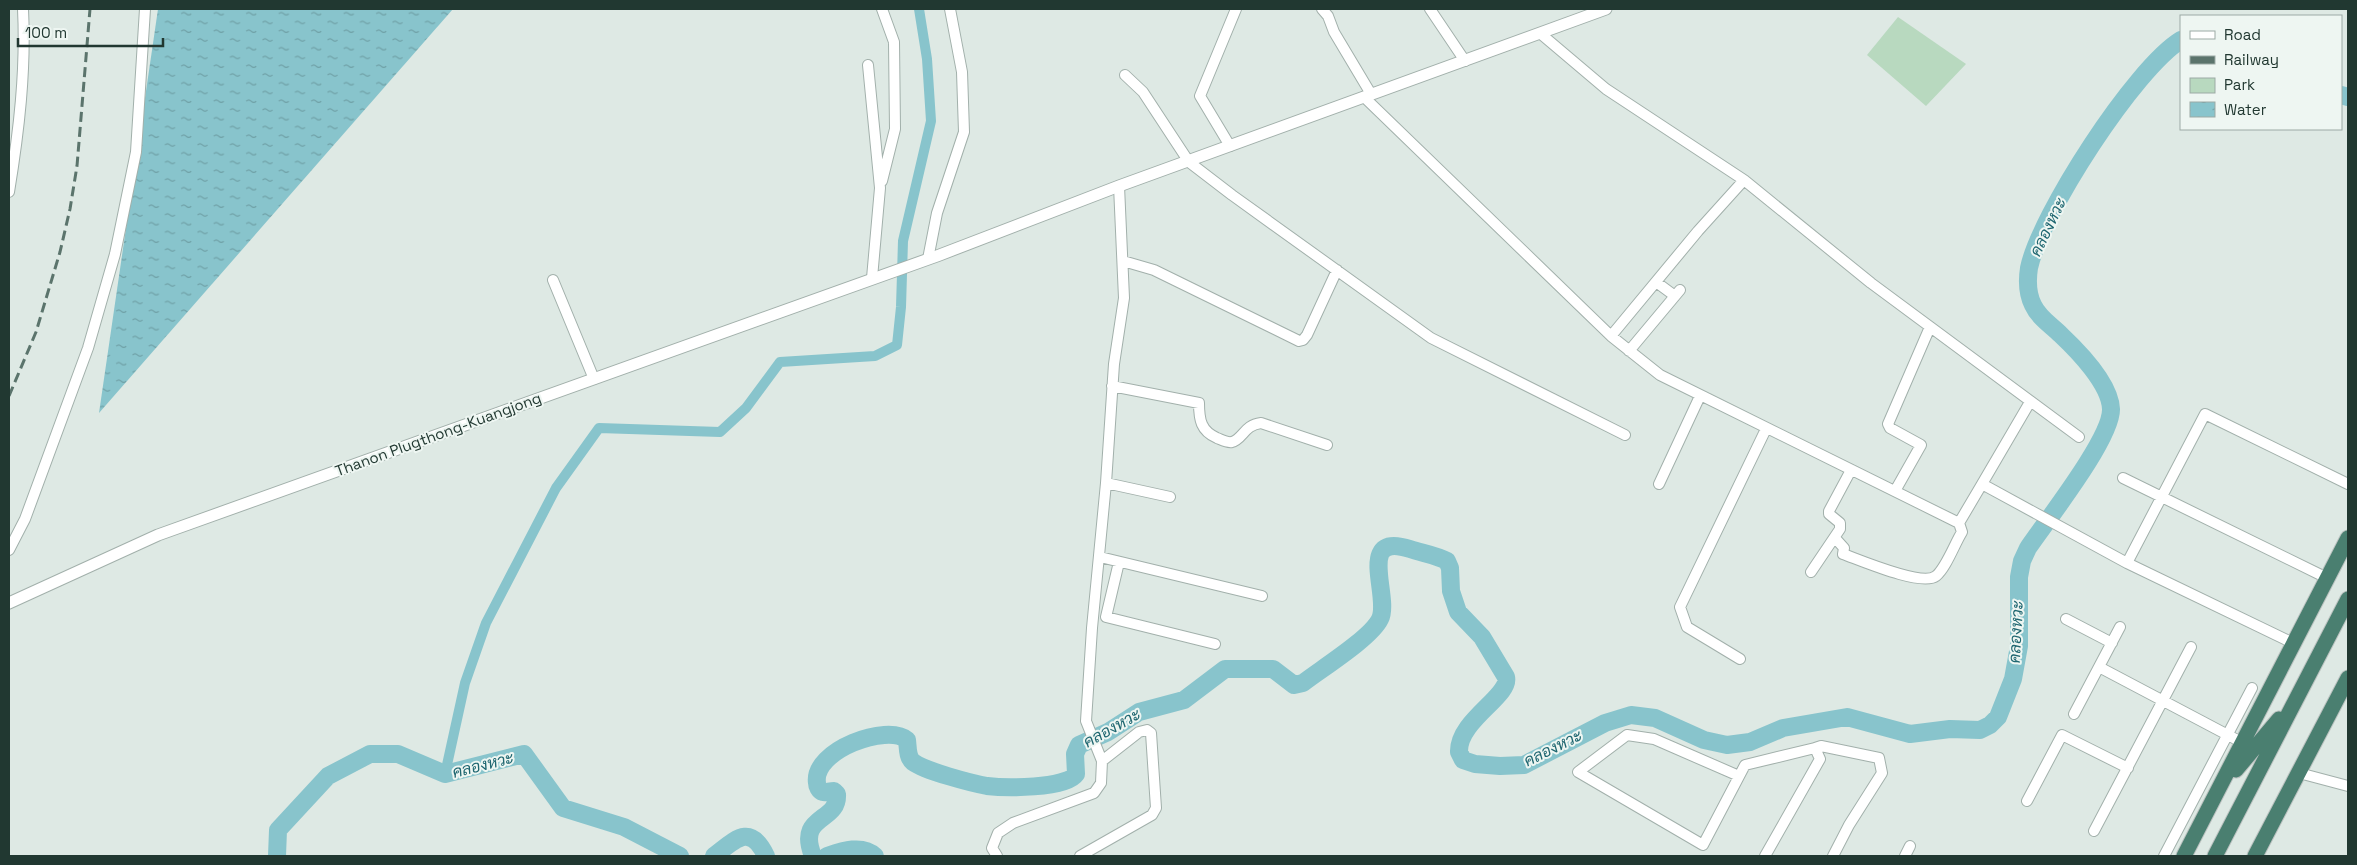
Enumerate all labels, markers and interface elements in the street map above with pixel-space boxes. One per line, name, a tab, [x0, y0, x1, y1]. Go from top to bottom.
scale bar	[18, 15, 162, 47]
legend	[2180, 15, 2342, 130]
text: 100 m	[25, 23, 67, 42]
text: Road	[2224, 25, 2261, 44]
text: Railway	[2224, 50, 2279, 69]
text: Park	[2224, 75, 2255, 94]
text: Water	[2224, 100, 2267, 119]
water label: คลองหวะ	[2025, 194, 2071, 260]
street label: Thanon Plugthong-Kuangjong	[332, 388, 544, 480]
water label: คลองหวะ	[2004, 600, 2028, 664]
water label: คลองหวะ	[1080, 703, 1145, 752]
water label: คลองหวะ	[1520, 725, 1586, 771]
water label: คลองหวะ	[450, 747, 516, 783]

